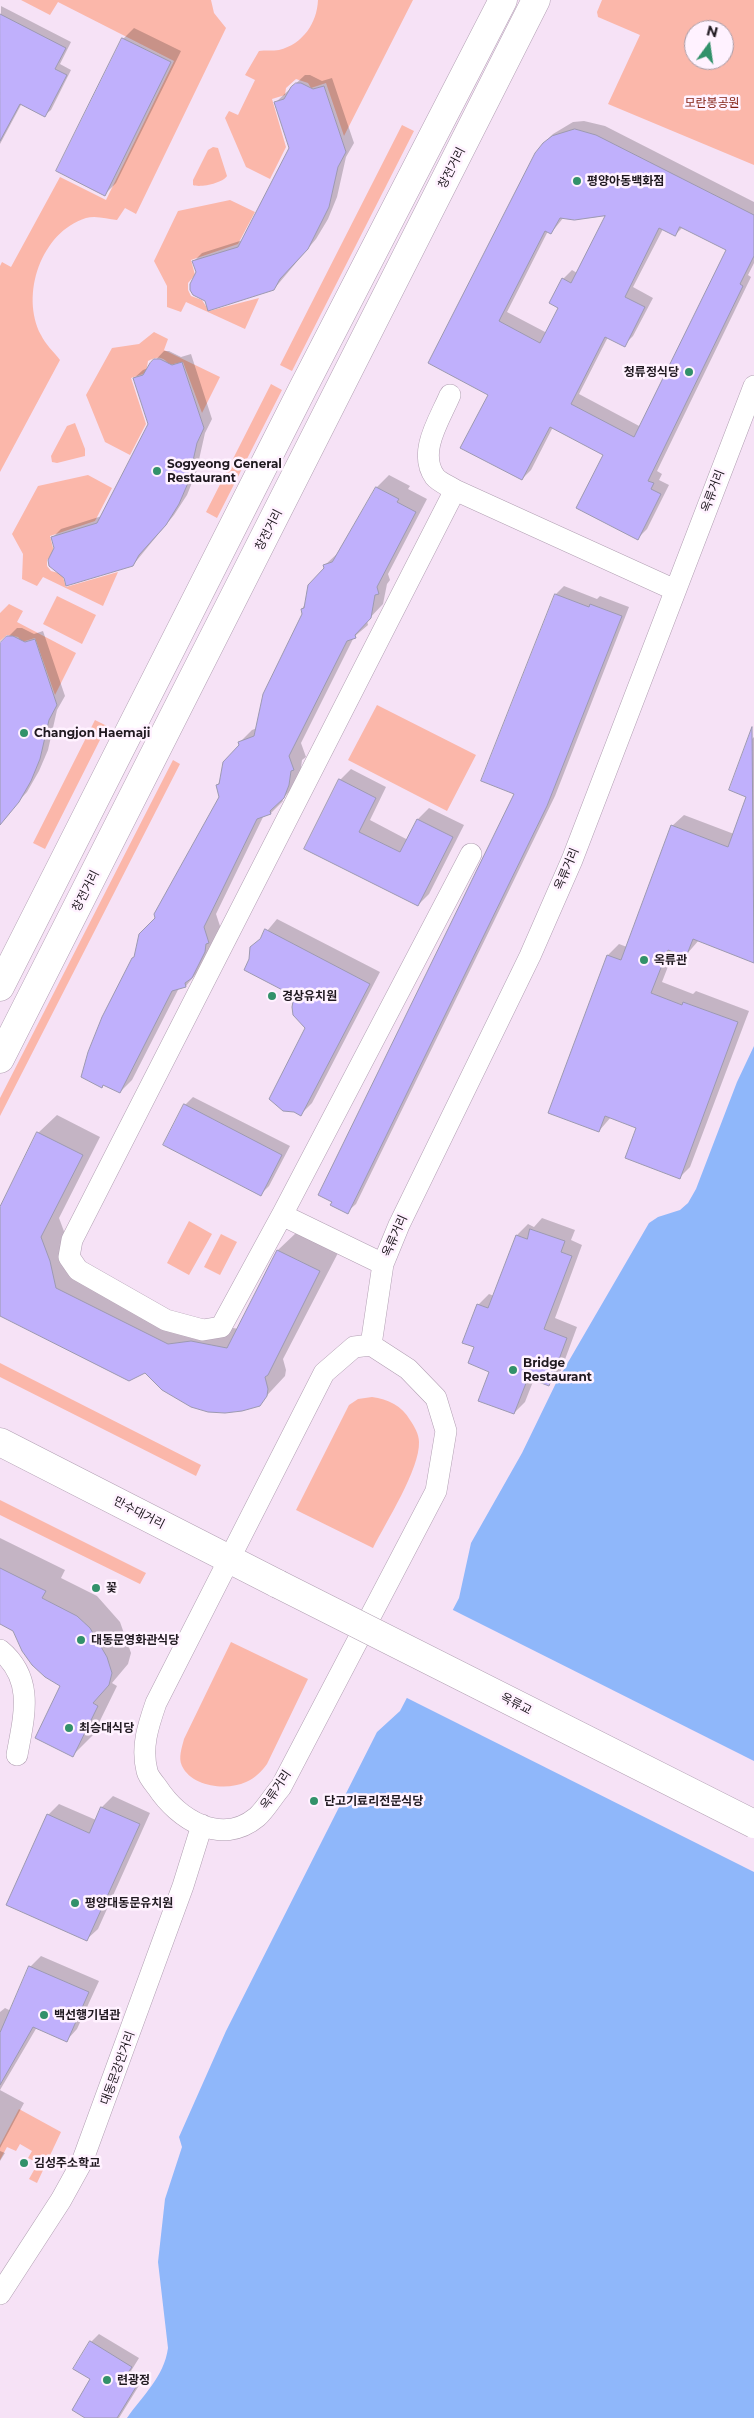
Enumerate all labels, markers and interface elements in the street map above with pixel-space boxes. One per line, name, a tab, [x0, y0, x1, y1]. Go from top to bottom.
north arrow	[684, 20, 734, 70]
text: N	[705, 21, 720, 42]
park label: 모란봉공원	[684, 96, 740, 110]
street label: 창전거리	[436, 145, 468, 191]
place label: 평양아동백화점	[587, 174, 664, 188]
marker: 평양아동백화점	[571, 175, 583, 187]
place label: 청류정식당	[624, 365, 679, 379]
marker: 청류정식당	[683, 366, 695, 378]
place label: Sogyeong General Restaurant	[167, 457, 282, 485]
marker: Sogyeong General Restaurant	[151, 465, 163, 477]
street label: 옥류거리	[698, 468, 728, 514]
street label: 창전거리	[253, 507, 285, 553]
place label: Changjon Haemaji	[34, 726, 150, 740]
marker: Changjon Haemaji	[18, 727, 30, 739]
street label: 옥류거리	[552, 846, 582, 892]
street label: 창전거리	[70, 868, 102, 914]
place label: 옥류관	[654, 953, 687, 967]
marker: 옥류관	[638, 954, 650, 966]
place label: 경상유치원	[282, 989, 337, 1003]
marker: 경상유치원	[266, 990, 278, 1002]
street label: 옥류거리	[379, 1213, 411, 1259]
place label: Bridge Restaurant	[523, 1356, 592, 1384]
marker: Bridge Restaurant	[507, 1364, 519, 1376]
street label: 만수대거리	[111, 1494, 167, 1532]
place label: 꽃	[106, 1581, 117, 1595]
marker: 꽃	[90, 1582, 102, 1594]
place label: 대동문영화관식당	[91, 1633, 179, 1647]
marker: 대동문영화관식당	[75, 1634, 87, 1646]
street label: 옥류교	[498, 1690, 534, 1718]
place label: 최승대식당	[79, 1721, 134, 1735]
marker: 최승대식당	[63, 1722, 75, 1734]
street label: 옥류거리	[258, 1768, 294, 1812]
place label: 단고기료리전문식당	[324, 1794, 423, 1808]
marker: 단고기료리전문식당	[308, 1795, 320, 1807]
place label: 평양대동문유치원	[85, 1896, 173, 1910]
marker: 평양대동문유치원	[69, 1897, 81, 1909]
place label: 백선행기념관	[54, 2008, 120, 2022]
marker: 백선행기념관	[38, 2009, 50, 2021]
street label: 대동문강안거리	[98, 2029, 138, 2107]
place label: 김성주소학교	[34, 2156, 100, 2170]
marker: 김성주소학교	[18, 2157, 30, 2169]
place label: 련광정	[117, 2373, 150, 2387]
marker: 련광정	[101, 2374, 113, 2386]

